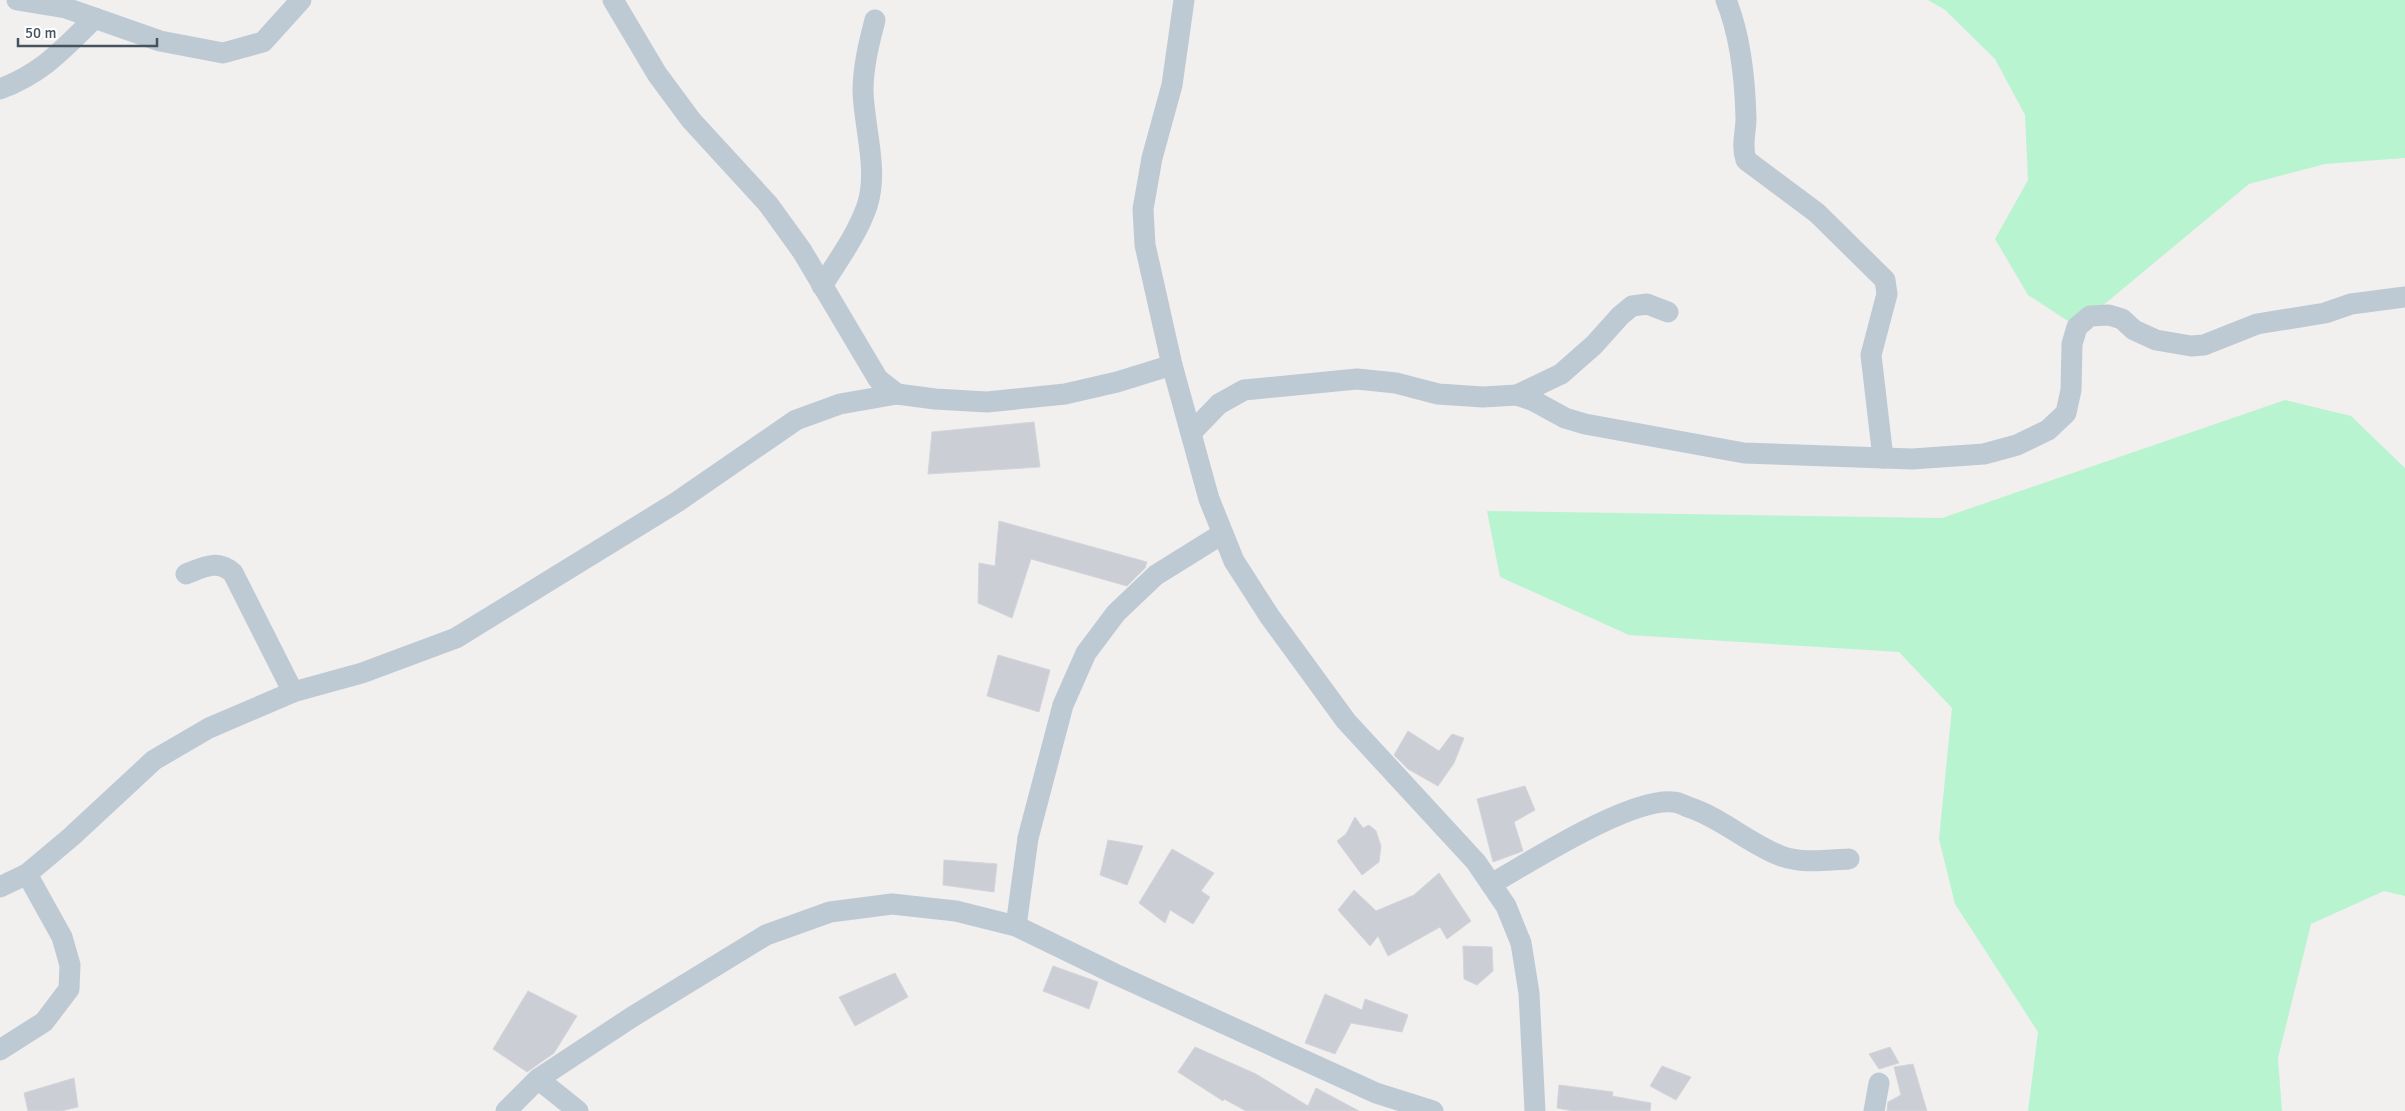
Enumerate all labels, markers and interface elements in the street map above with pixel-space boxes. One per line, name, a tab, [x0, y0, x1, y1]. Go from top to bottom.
scale bar	[18, 15, 156, 47]
text: 50 m	[25, 24, 56, 42]

